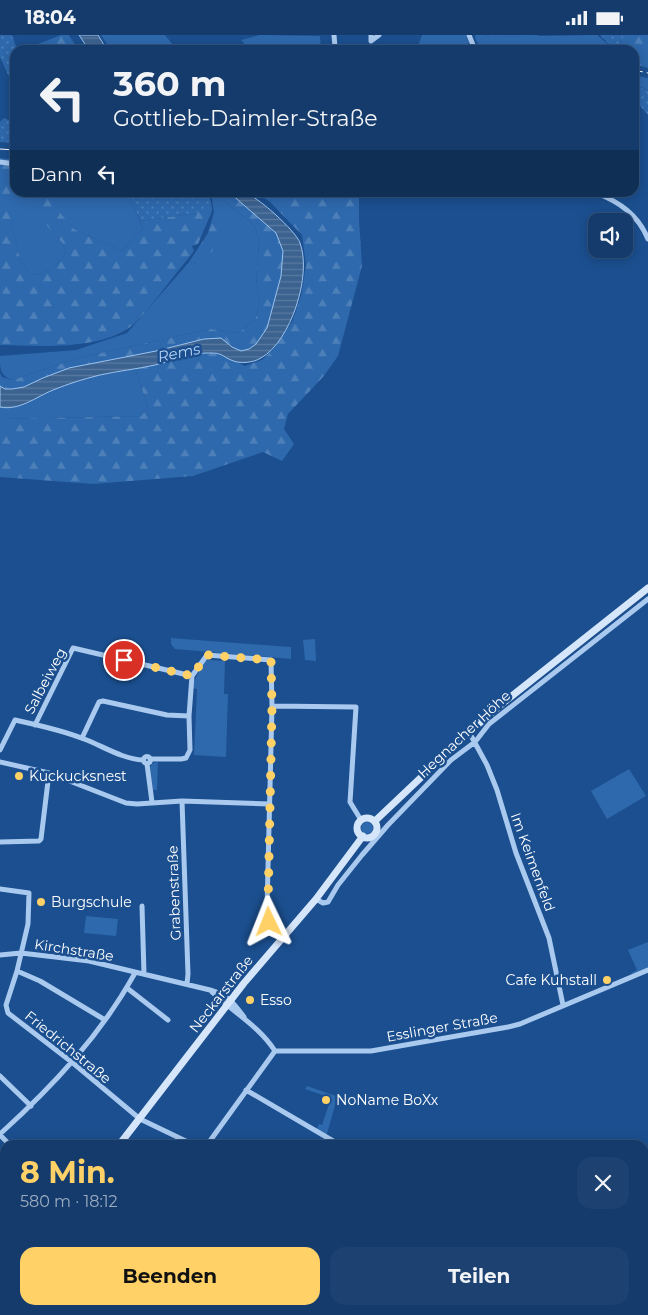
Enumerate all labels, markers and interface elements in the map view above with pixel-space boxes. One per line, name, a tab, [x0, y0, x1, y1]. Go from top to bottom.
text: 18:04	[25, 6, 76, 29]
text: 360 m	[113, 62, 226, 105]
icon: left	[30, 65, 95, 130]
text: Gottlieb-Daimler-Straße	[113, 105, 378, 132]
icon: left	[93, 160, 121, 188]
text: Dann	[30, 163, 83, 186]
map controls	[588, 213, 633, 258]
button: sound	[588, 213, 633, 258]
water label: Rems	[156, 339, 203, 366]
pin	[103, 639, 145, 681]
street label: Salbeiweg	[20, 645, 70, 717]
icon: arrive	[110, 646, 138, 674]
street label: Hegnacher Höhe	[414, 686, 514, 782]
place label: Kuckucksnest	[29, 767, 127, 785]
marker: Kuckucksnest	[13, 770, 25, 782]
street label: Im Keimenfeld	[507, 810, 559, 914]
street label: Grabenstraße	[163, 845, 185, 941]
place label: Burgschule	[51, 893, 132, 911]
position arrow	[242, 895, 294, 947]
marker: Burgschule	[35, 896, 47, 908]
street label: Kirchstraße	[33, 935, 115, 965]
street label: Neckarstraße	[185, 952, 257, 1036]
place label: Cafe Kuhstall	[506, 971, 597, 989]
marker: Cafe Kuhstall	[601, 974, 613, 986]
place label: Esso	[260, 991, 292, 1009]
marker: Esso	[244, 994, 256, 1006]
street label: Friedrichstraße	[21, 1007, 115, 1087]
street label: Esslinger Straße	[385, 1008, 499, 1046]
place label: NoName BoXx	[336, 1091, 439, 1109]
marker: NoName BoXx	[320, 1094, 332, 1106]
text: 8 Min.	[20, 1154, 115, 1191]
button: close	[577, 1157, 629, 1209]
text: 580 m · 18:12	[20, 1192, 118, 1211]
button: Beenden	[20, 1247, 320, 1305]
button: Teilen	[330, 1247, 629, 1305]

